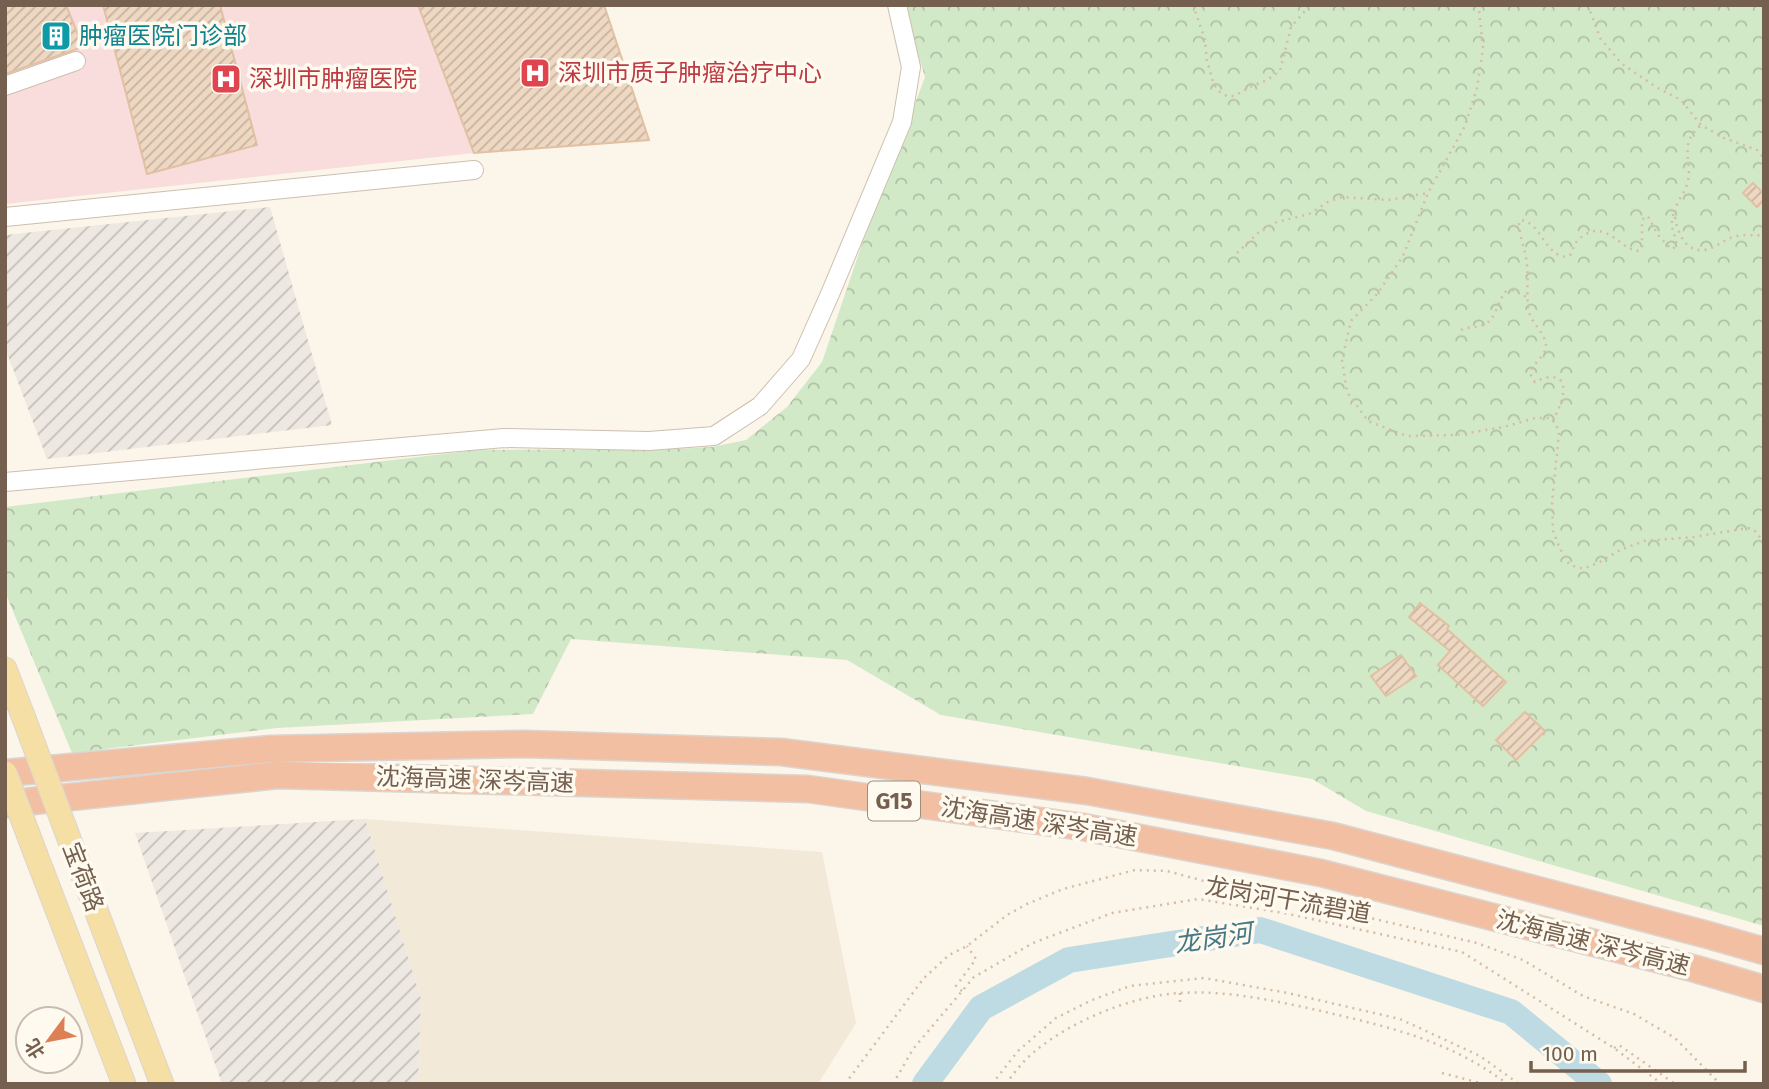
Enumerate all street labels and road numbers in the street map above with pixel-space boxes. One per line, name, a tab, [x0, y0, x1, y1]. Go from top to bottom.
street label: 沈海高速 深岑高速	[375, 763, 575, 797]
road number: G15	[868, 782, 920, 820]
street label: 沈海高速 深岑高速	[939, 793, 1139, 851]
street label: 宝荷路	[57, 838, 109, 916]
street label: 龙岗河干流碧道	[1203, 872, 1373, 928]
street label: 沈海高速 深岑高速	[1493, 905, 1693, 981]

